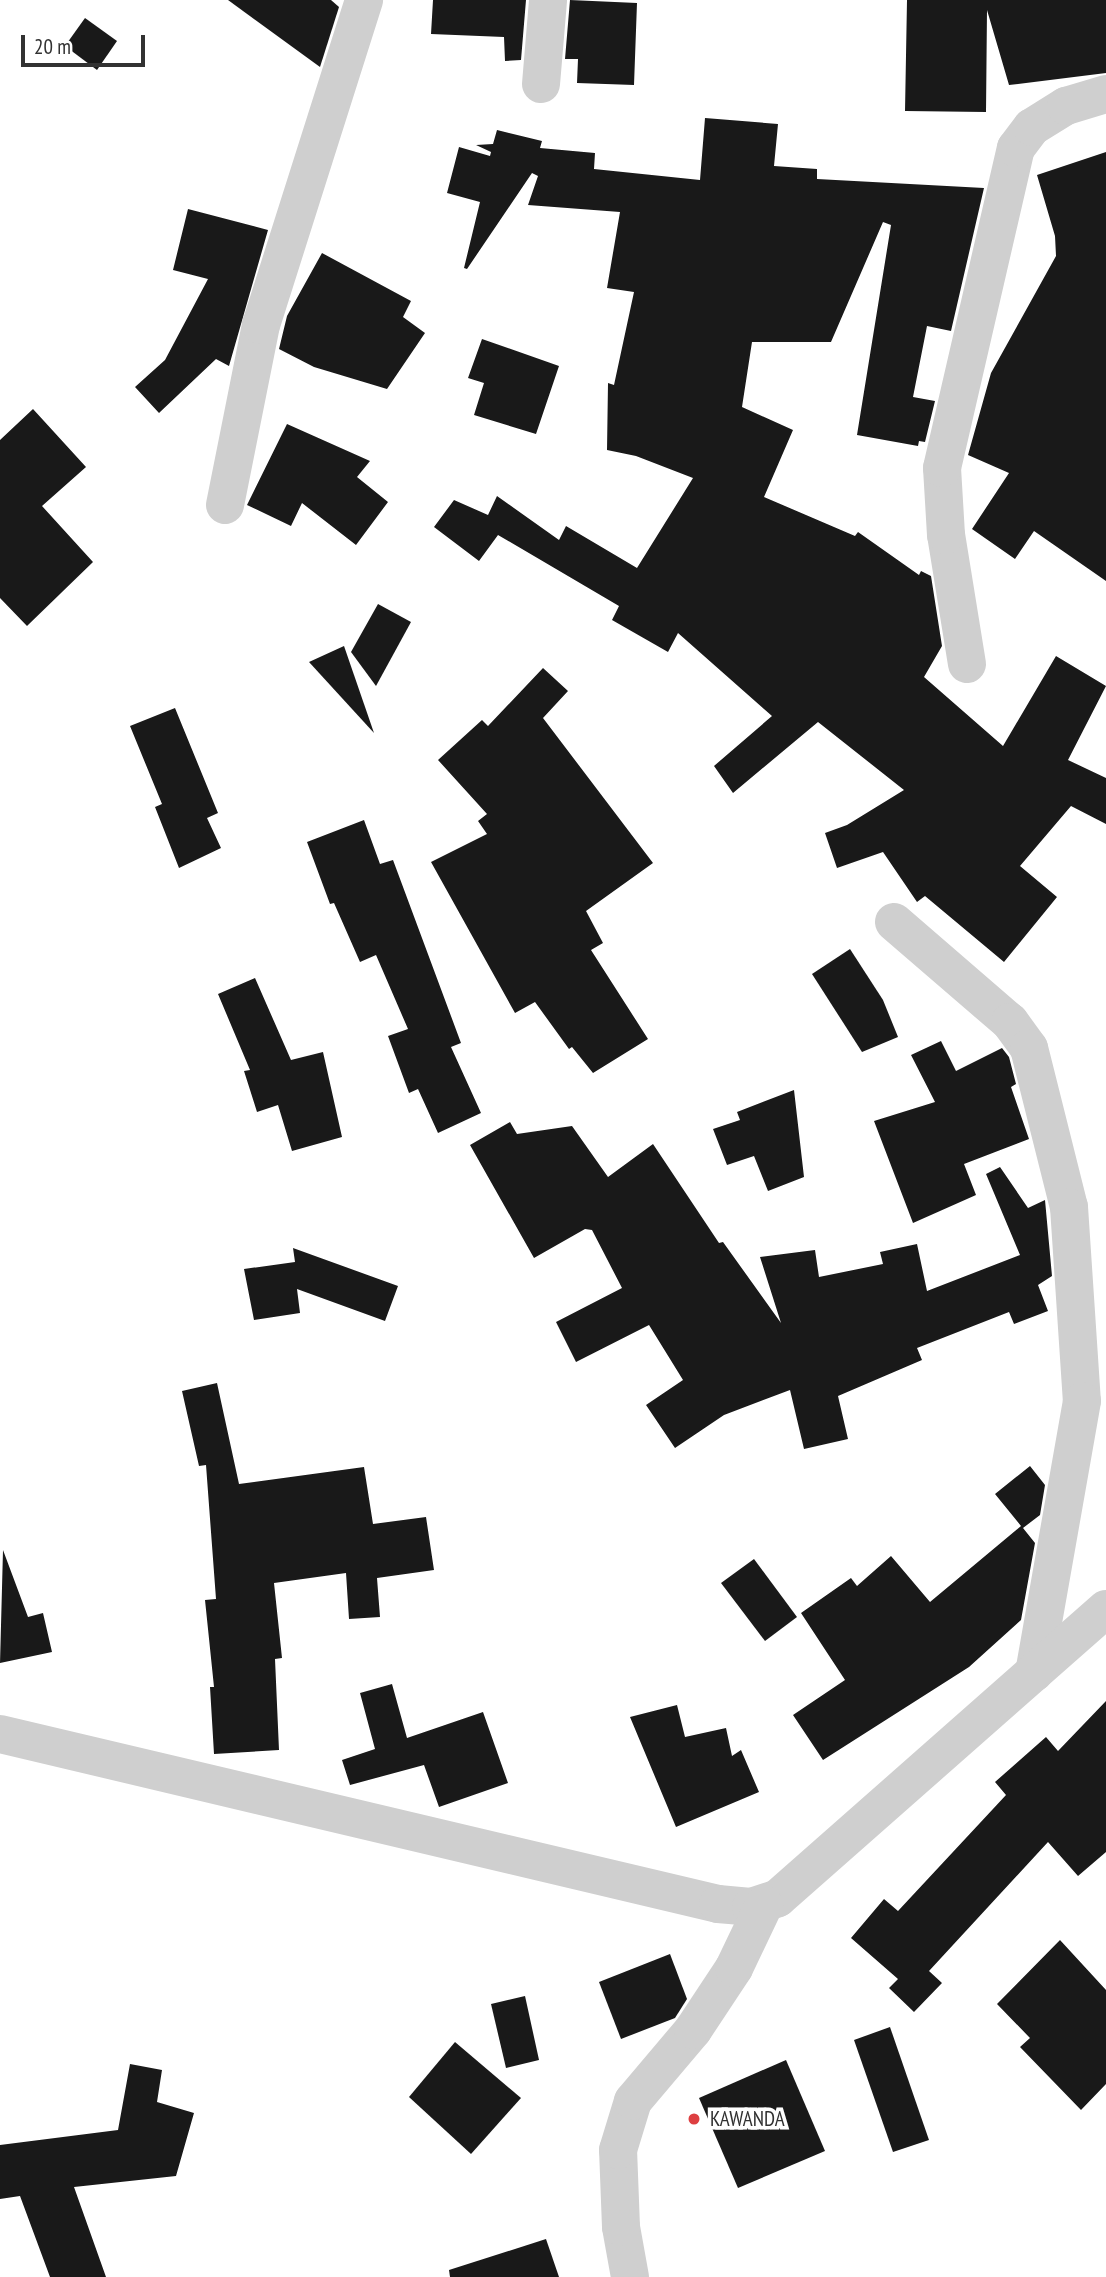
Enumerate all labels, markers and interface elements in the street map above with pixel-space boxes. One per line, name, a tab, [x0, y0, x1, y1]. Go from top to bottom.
scale bar	[24, 21, 149, 65]
text: 20 m	[34, 33, 71, 60]
place label: KAWANDA	[710, 2106, 785, 2132]
marker: KAWANDA	[684, 2109, 704, 2129]

